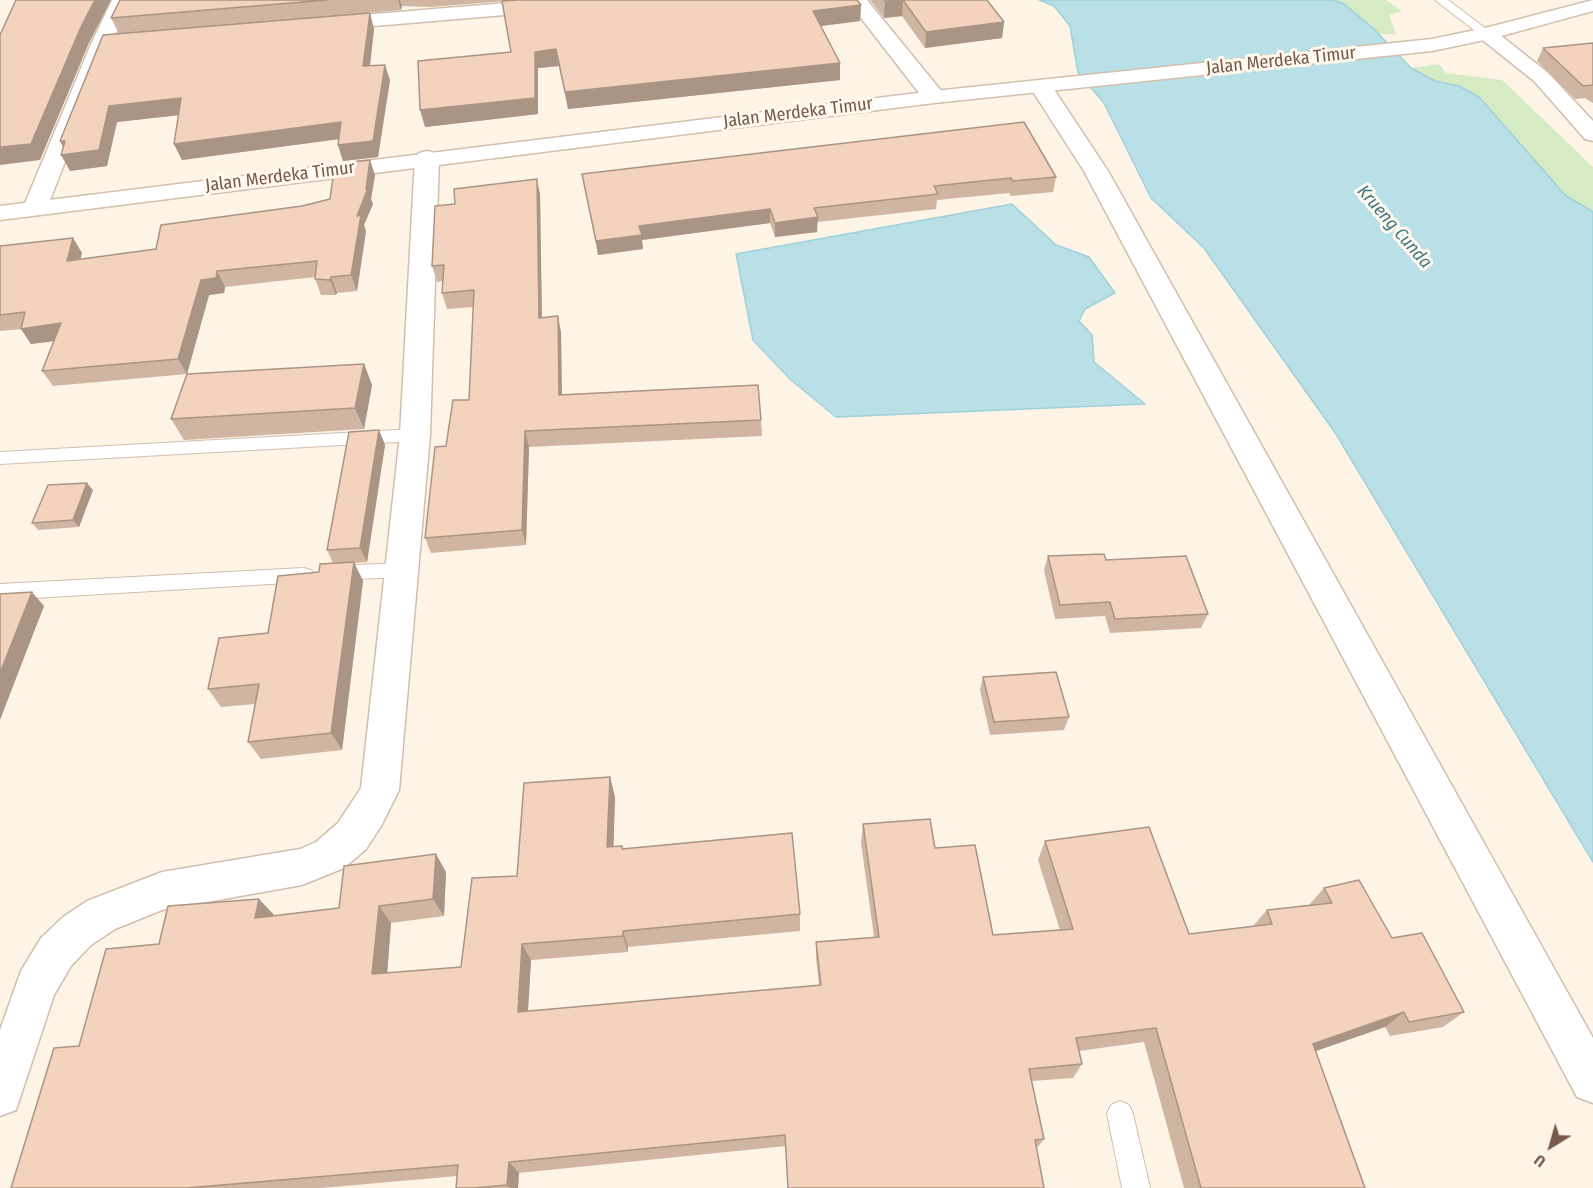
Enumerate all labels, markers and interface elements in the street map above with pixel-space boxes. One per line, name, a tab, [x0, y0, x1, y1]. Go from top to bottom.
street label: Jalan Merdeka Timur	[1205, 42, 1357, 80]
street label: Jalan Merdeka Timur	[722, 93, 874, 133]
street label: Jalan Merdeka Timur	[204, 157, 356, 197]
water label: Krueng Cunda	[1352, 181, 1436, 273]
north arrow	[1521, 1116, 1581, 1176]
text: U	[1530, 1150, 1549, 1171]

